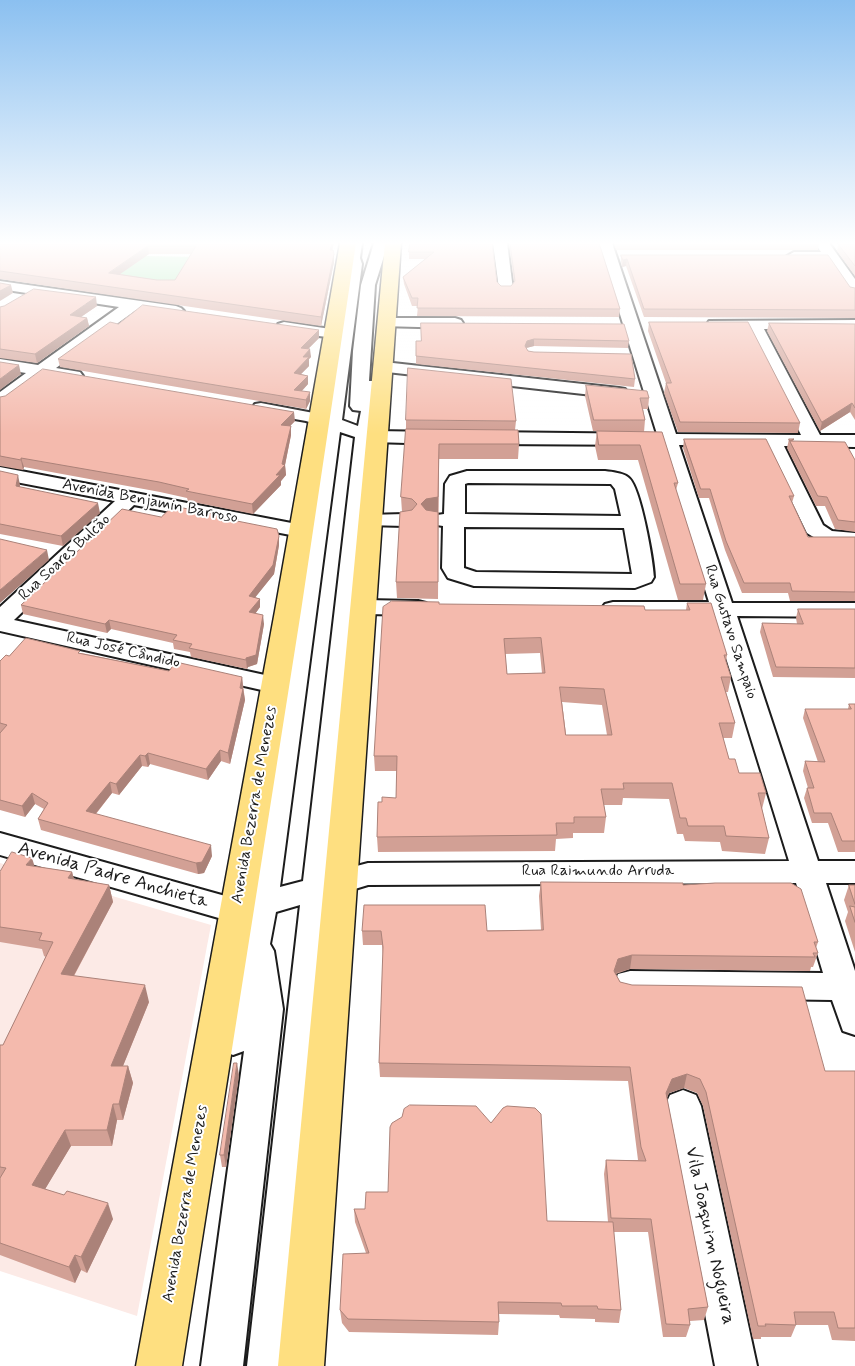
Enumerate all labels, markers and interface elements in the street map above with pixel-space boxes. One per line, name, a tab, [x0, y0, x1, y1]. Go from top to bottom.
street label: Avenida Benjamin Barroso	[60, 476, 240, 528]
street label: Rua Soares Bulcão	[15, 511, 115, 605]
street label: Rua Gustavo Sampaio	[699, 562, 761, 702]
street label: Rua José Cândido	[64, 629, 182, 673]
street label: Avenida Bezerra de Menezes	[228, 705, 282, 905]
street label: Avenida Padre Anchieta	[15, 838, 211, 914]
street label: Rua Raimundo Arruda	[522, 862, 674, 882]
street label: Avenida Bezerra de Menezes	[159, 1104, 213, 1304]
street label: Vila Joaquim Nogueira	[679, 1145, 739, 1327]

